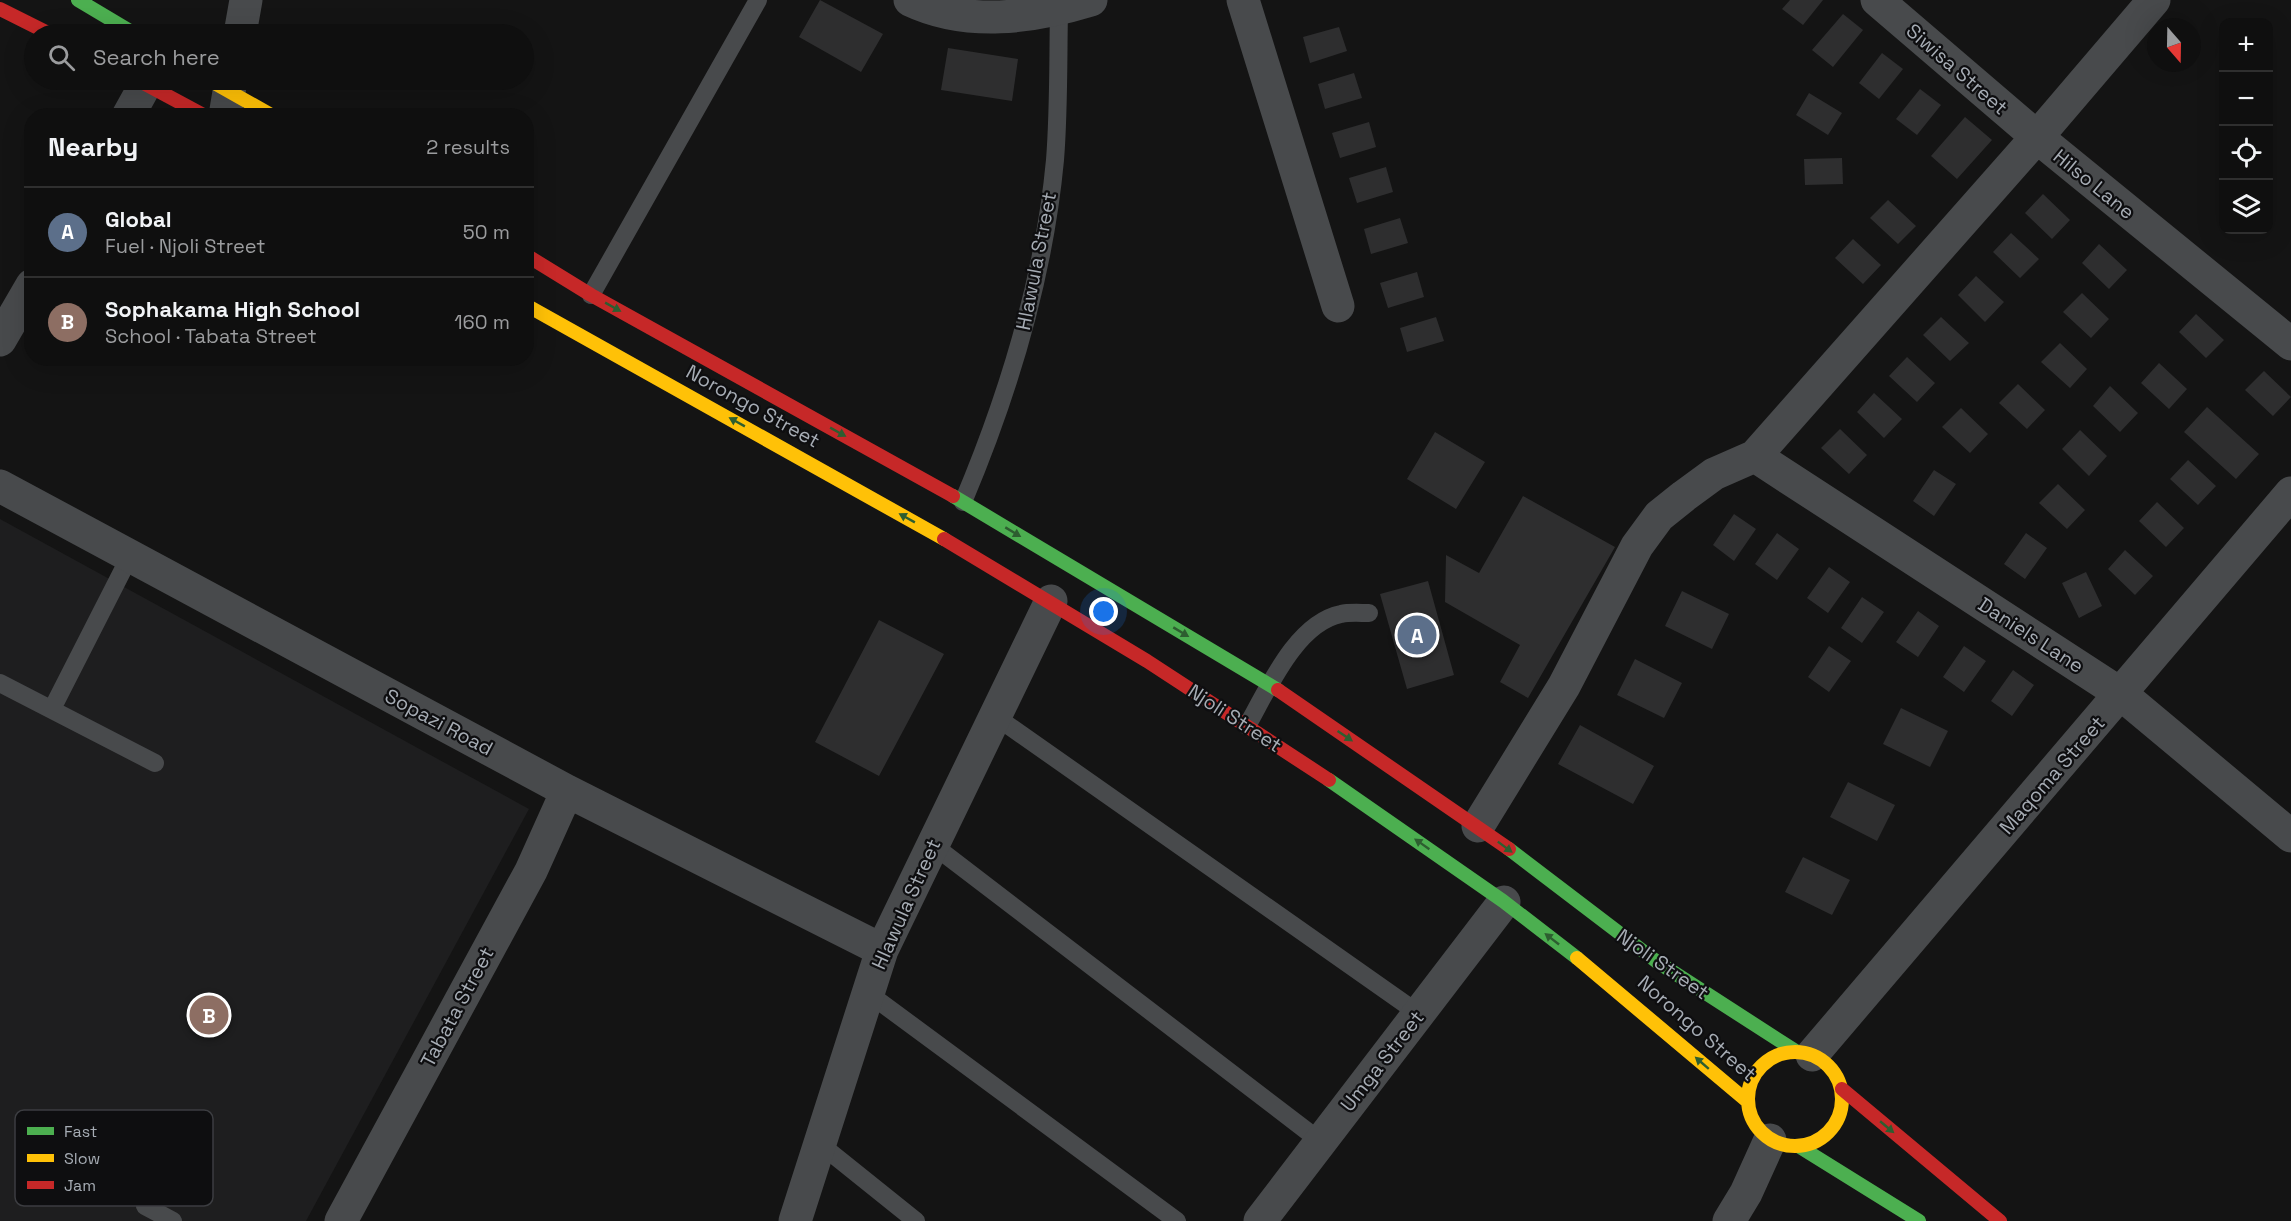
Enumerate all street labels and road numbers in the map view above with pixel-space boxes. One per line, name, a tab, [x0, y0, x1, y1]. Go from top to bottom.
street label: Siwisa Street	[1901, 18, 2013, 120]
street label: Hilso Lane	[2048, 143, 2140, 225]
street label: Hlawula Street	[1010, 190, 1062, 332]
street label: Norongo Street	[682, 359, 824, 453]
street label: Daniels Lane	[1973, 591, 2089, 679]
street label: Njoli Street	[1183, 678, 1287, 758]
street label: Sopazi Road	[381, 683, 497, 761]
street label: Maqoma Street	[1993, 710, 2111, 840]
street label: Hlawula Street	[866, 835, 946, 973]
street label: Njoli Street	[1612, 923, 1714, 1005]
street label: Tabata Street	[414, 943, 500, 1071]
street label: Norongo Street	[1632, 969, 1762, 1087]
street label: Umga Street	[1334, 1005, 1430, 1117]

